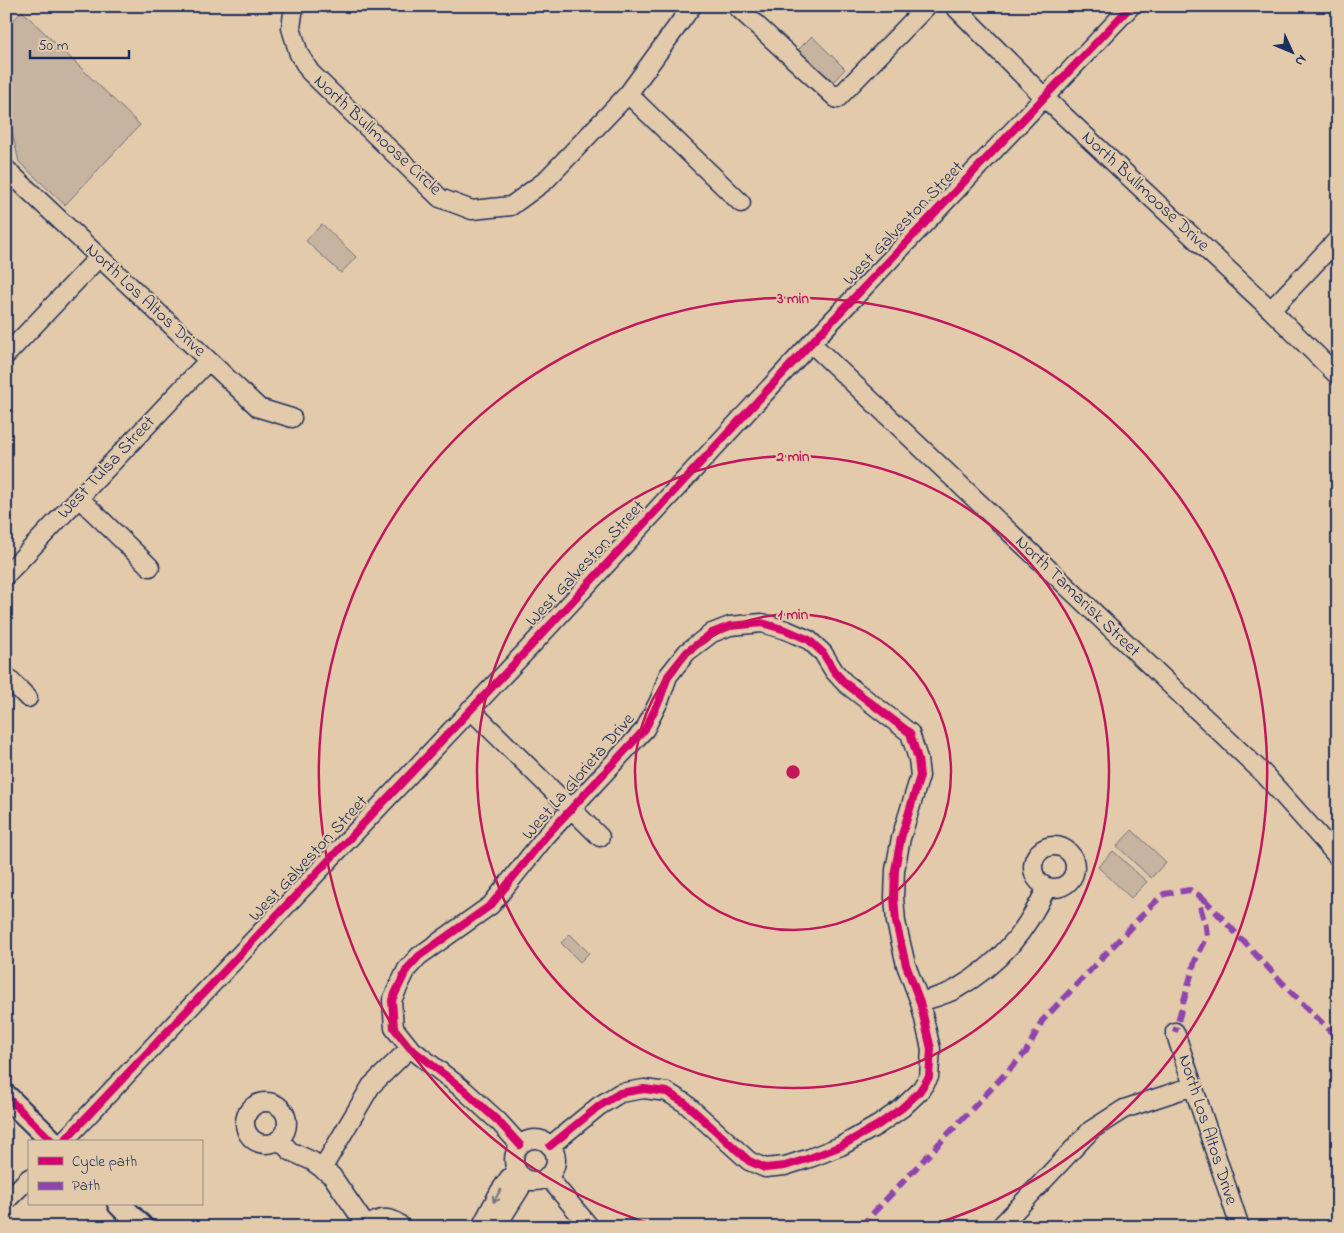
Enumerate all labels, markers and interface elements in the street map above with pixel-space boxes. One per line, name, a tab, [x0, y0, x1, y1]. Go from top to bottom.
scale bar	[30, 28, 129, 60]
north arrow	[1266, 28, 1316, 78]
text: 50 m	[38, 35, 69, 57]
text: N	[1289, 49, 1311, 71]
street label: North Bullmoose Circle	[307, 70, 448, 203]
street label: North Bullmoose Drive	[1075, 126, 1215, 259]
street label: West Galveston Street	[837, 156, 971, 292]
street label: North Los Altos Drive	[79, 238, 212, 365]
text: 3 min	[776, 288, 809, 310]
street label: West Tulsa Street	[52, 411, 162, 525]
text: 2 min	[776, 446, 810, 468]
street label: West Galveston Street	[520, 495, 652, 633]
street label: North Tamarisk Street	[1008, 530, 1146, 664]
text: 1 min	[778, 604, 809, 626]
street label: West La Glorieta Drive	[516, 707, 642, 846]
centre of rings	[784, 763, 802, 781]
street label: West Galveston Street	[243, 790, 375, 928]
street label: North Los Altos Drive	[1170, 1051, 1244, 1209]
legend	[28, 1140, 202, 1206]
text: Cycle path	[72, 1151, 137, 1174]
text: Path	[72, 1175, 100, 1197]
one-way arrow	[491, 1189, 501, 1203]

